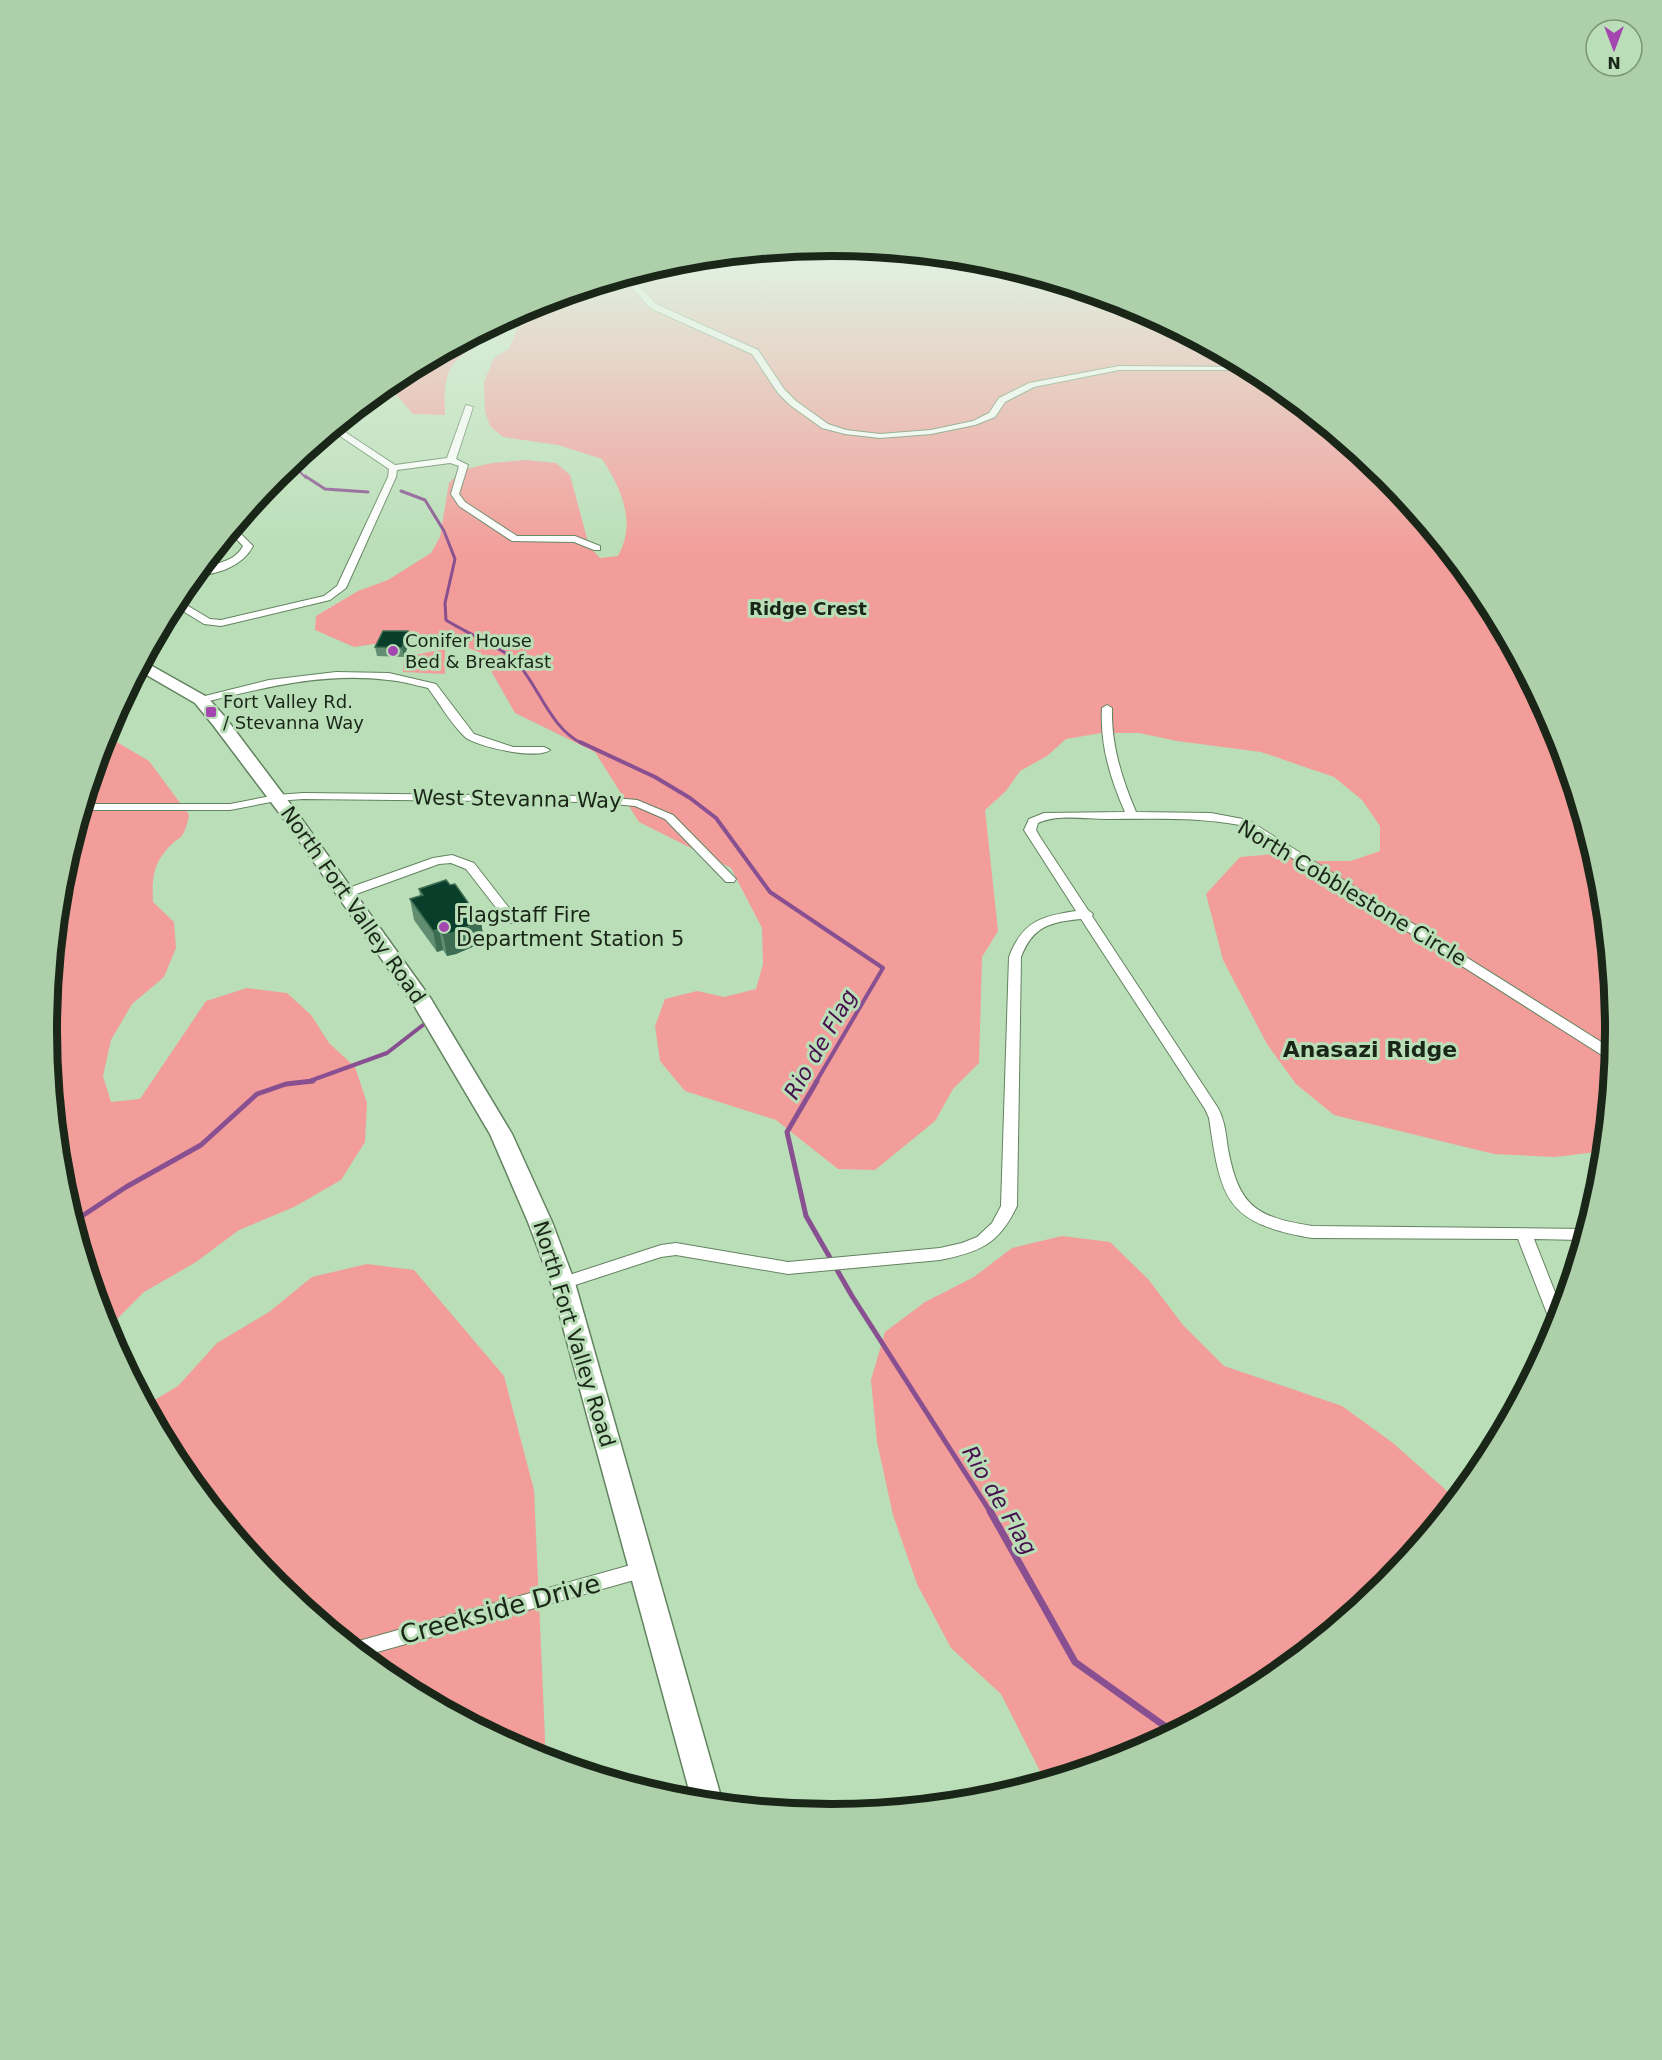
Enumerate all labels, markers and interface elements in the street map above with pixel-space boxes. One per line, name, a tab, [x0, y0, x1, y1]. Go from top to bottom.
north arrow	[1584, 18, 1644, 78]
text: N	[1607, 53, 1621, 72]
district label: Ridge Crest	[749, 598, 867, 619]
place label: Conifer House Bed & Breakfast	[405, 630, 551, 672]
marker: Conifer House Bed & Breakfast	[386, 644, 400, 658]
place label: Fort Valley Rd. / Stevanna Way	[223, 691, 364, 733]
marker: Fort Valley Rd. / Stevanna Way	[204, 705, 218, 719]
street label: West Stevanna Way	[412, 785, 622, 813]
street label: North Fort Valley Road	[276, 802, 430, 1008]
street label: North Cobblestone Circle	[1233, 815, 1471, 971]
place label: Flagstaff Fire Department Station 5	[456, 903, 684, 951]
marker: Flagstaff Fire Department Station 5	[437, 920, 451, 934]
water label: Rio de Flag	[779, 985, 862, 1104]
district label: Anasazi Ridge	[1283, 1037, 1457, 1062]
street label: North Fort Valley Road	[528, 1218, 620, 1450]
water label: Rio de Flag	[957, 1441, 1042, 1559]
street label: Creekside Drive	[397, 1568, 603, 1650]

